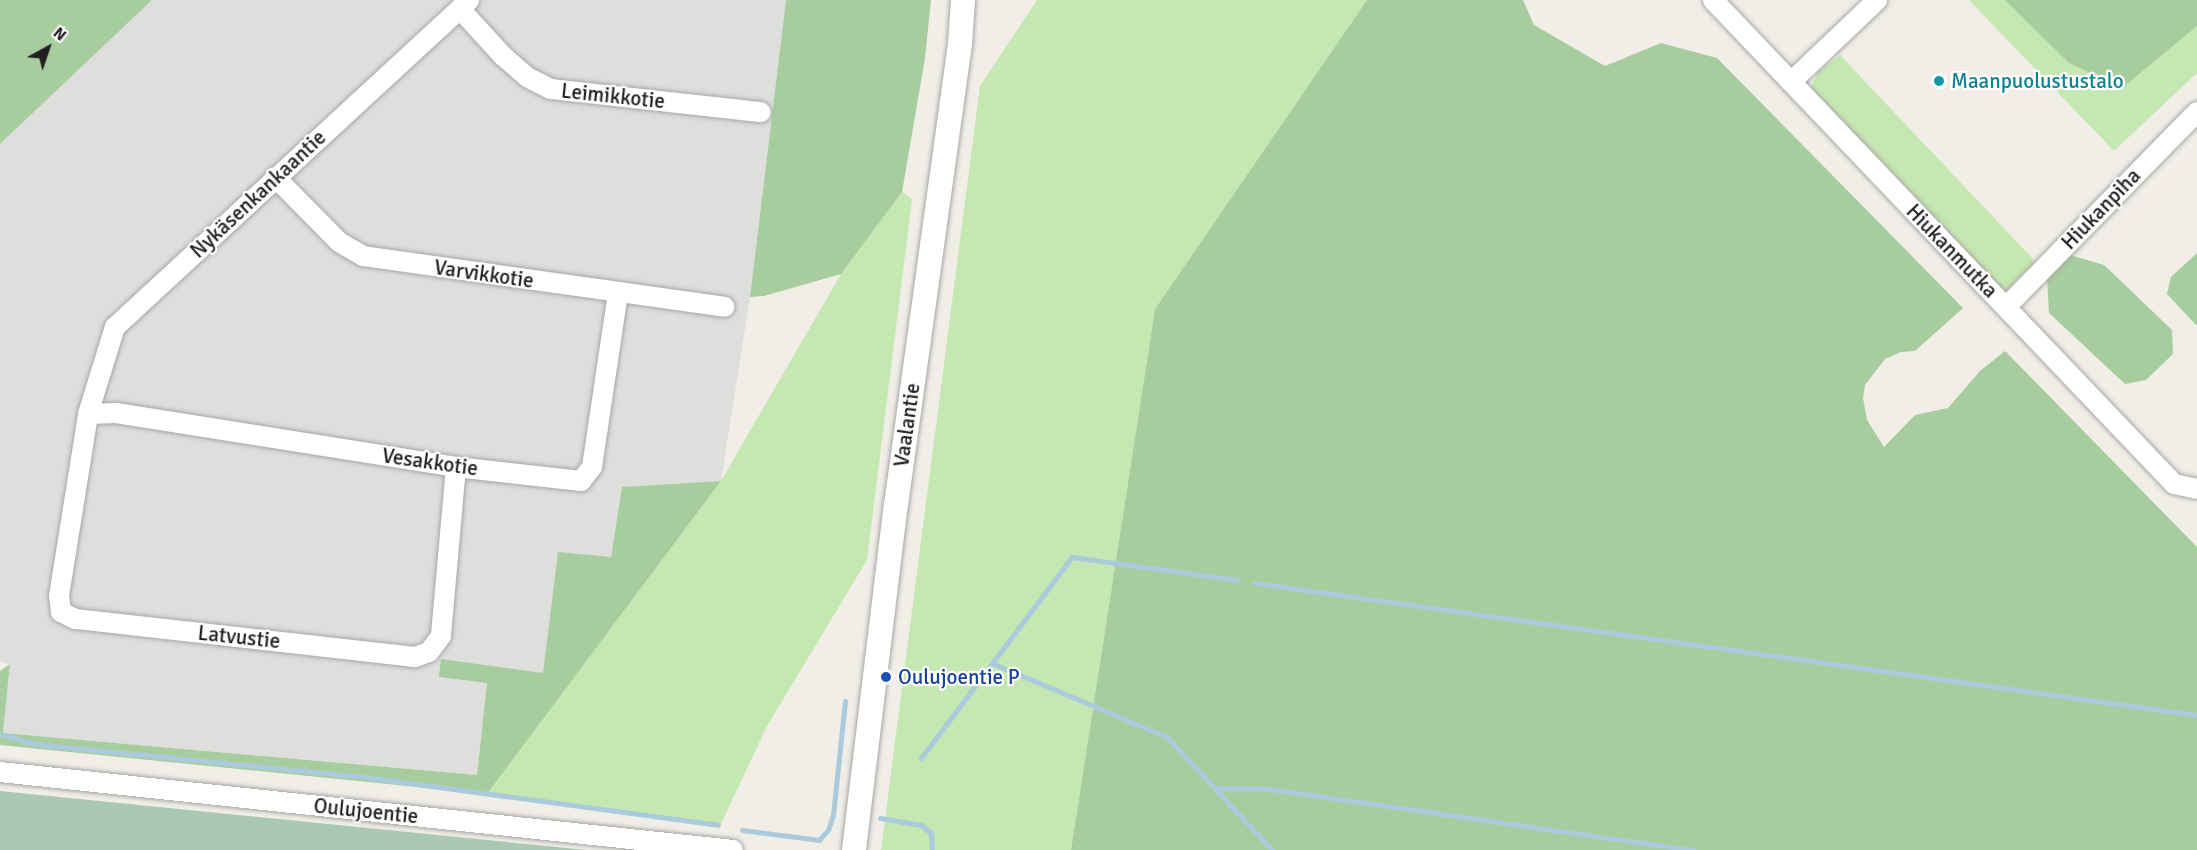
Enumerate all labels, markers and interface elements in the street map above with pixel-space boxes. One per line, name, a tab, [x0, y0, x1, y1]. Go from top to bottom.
north arrow	[18, 18, 78, 78]
text: N	[49, 23, 70, 45]
place label: Maanpuolustustalo	[1951, 68, 2124, 94]
marker: Maanpuolustustalo	[1932, 74, 1946, 88]
street label: Leimikkotie	[560, 78, 666, 114]
street label: Nykäsenkankaantie	[185, 125, 331, 263]
street label: Hiukanpiha	[2056, 163, 2146, 255]
street label: Hiukanmutka	[1901, 199, 2003, 303]
street label: Varvikkotie	[433, 255, 535, 293]
street label: Vaalantie	[889, 381, 925, 469]
street label: Vesakkotie	[380, 443, 480, 481]
street label: Latvustie	[197, 620, 281, 654]
place label: Oulujoentie P	[898, 664, 1020, 690]
marker: Oulujoentie P	[879, 670, 893, 684]
street label: Oulujoentie	[312, 793, 420, 829]

